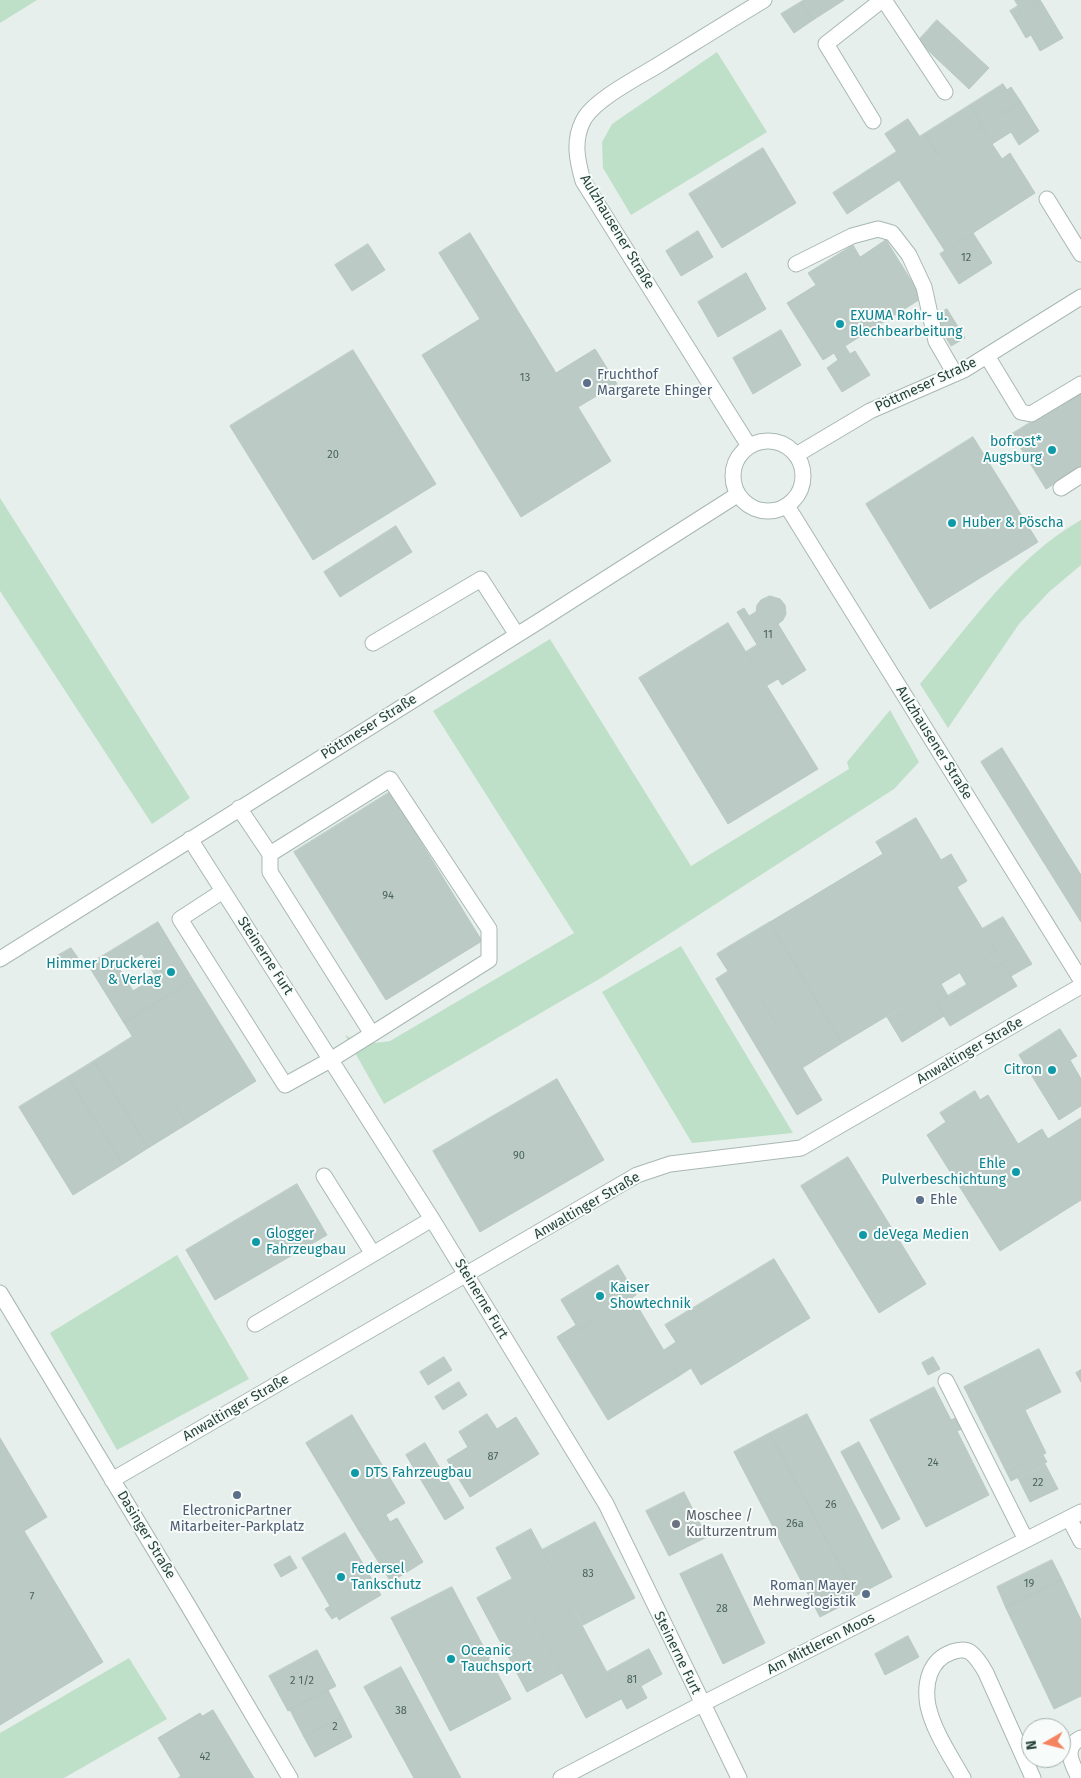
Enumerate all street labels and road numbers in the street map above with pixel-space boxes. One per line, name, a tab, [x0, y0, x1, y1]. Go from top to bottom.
street label: Aulzhausener Straße	[576, 172, 658, 292]
street label: Pöttmeser Straße	[873, 354, 979, 416]
street label: Aulzhausener Straße	[892, 683, 976, 803]
street label: Pöttmeser Straße	[318, 691, 420, 763]
street label: Steinerne Furt	[234, 914, 296, 998]
street label: Anwaltinger Straße	[914, 1014, 1026, 1088]
street label: Anwaltinger Straße	[531, 1169, 643, 1243]
street label: Steinerne Furt	[451, 1256, 511, 1342]
street label: Anwaltinger Straße	[180, 1371, 292, 1445]
street label: Dasinger Straße	[113, 1488, 179, 1582]
street label: Steinerne Furt	[650, 1609, 704, 1697]
street label: Am Mittleren Moos	[764, 1610, 878, 1678]

